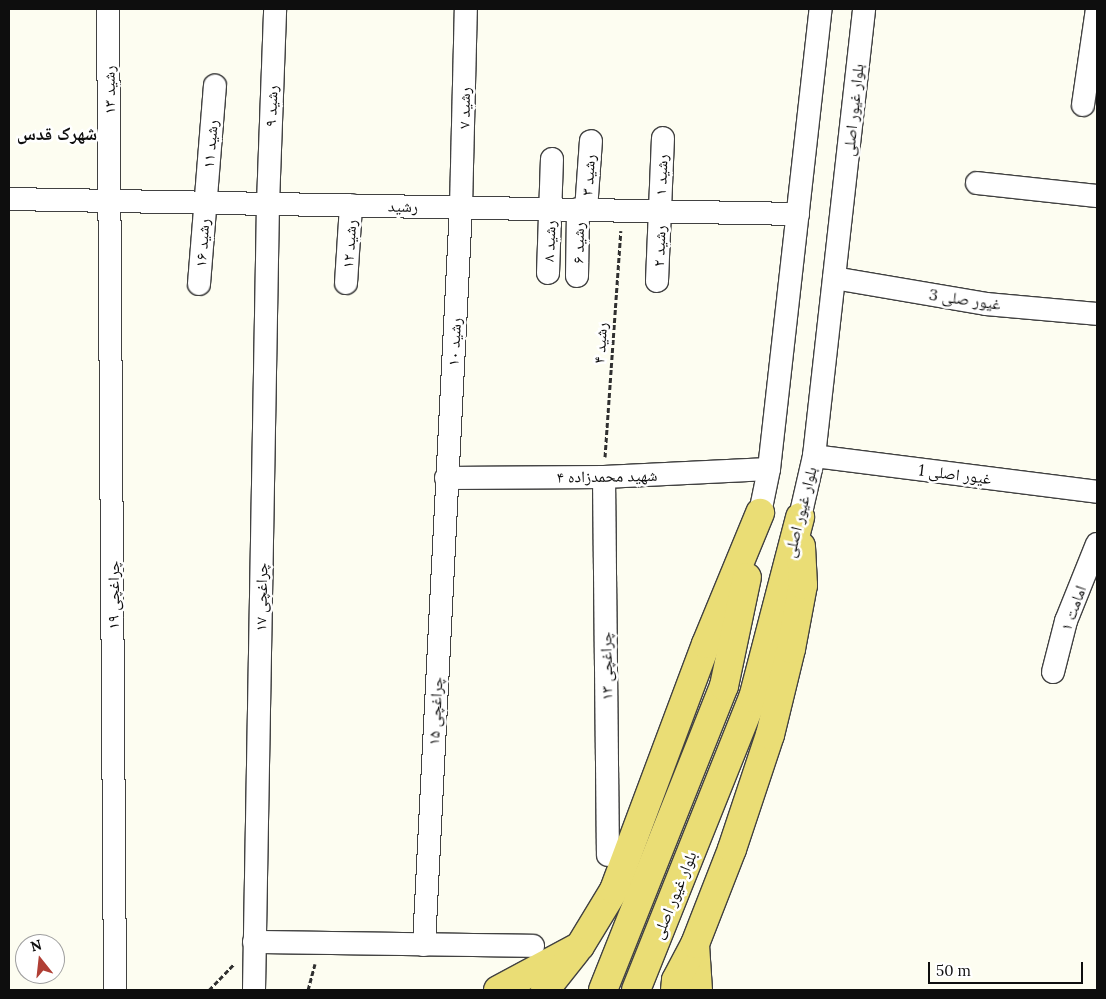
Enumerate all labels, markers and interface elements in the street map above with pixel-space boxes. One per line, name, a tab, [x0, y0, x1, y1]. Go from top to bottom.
street label: بلوار غیور اصلی	[839, 63, 867, 157]
street label: رشید ۱۳	[99, 66, 119, 114]
street label: رشید ۹	[261, 85, 281, 127]
street label: رشید ۷	[454, 87, 474, 129]
street label: رشید ۱۱	[198, 119, 222, 169]
district label: شهرک قدس	[17, 123, 97, 145]
street label: رشید ۳	[577, 154, 599, 196]
street label: رشید ۱	[651, 154, 671, 196]
street label: رشید	[388, 196, 418, 216]
street label: رشید ۱۶	[191, 218, 213, 268]
street label: رشید ۱۲	[338, 219, 360, 269]
street label: رشید ۸	[539, 220, 559, 262]
street label: رشید ۶	[568, 222, 588, 264]
street label: رشید ۲	[649, 225, 669, 267]
street label: غیور صلی 3	[928, 284, 1002, 314]
street label: رشید ۱۰	[443, 317, 465, 367]
street label: رشید ۴	[589, 322, 611, 364]
street label: غیور اصلی 1	[918, 460, 992, 488]
street label: بلوار غیور اصلی	[779, 465, 821, 559]
street label: شهید محمدزاده ۴	[556, 466, 658, 486]
street label: چراغچی ۱۹	[103, 561, 123, 629]
street label: چراغچی ۱۷	[251, 562, 271, 632]
street label: امامت ۱	[1056, 583, 1090, 633]
street label: چراغچی ۱۳	[596, 631, 616, 701]
street label: چراغچی ۱۵	[424, 676, 446, 746]
street label: بلوار غیور اصلی	[648, 848, 700, 942]
north arrow	[15, 934, 65, 984]
text: N	[28, 935, 44, 956]
scale bar	[931, 952, 1086, 984]
text: 50 m	[936, 961, 971, 980]

